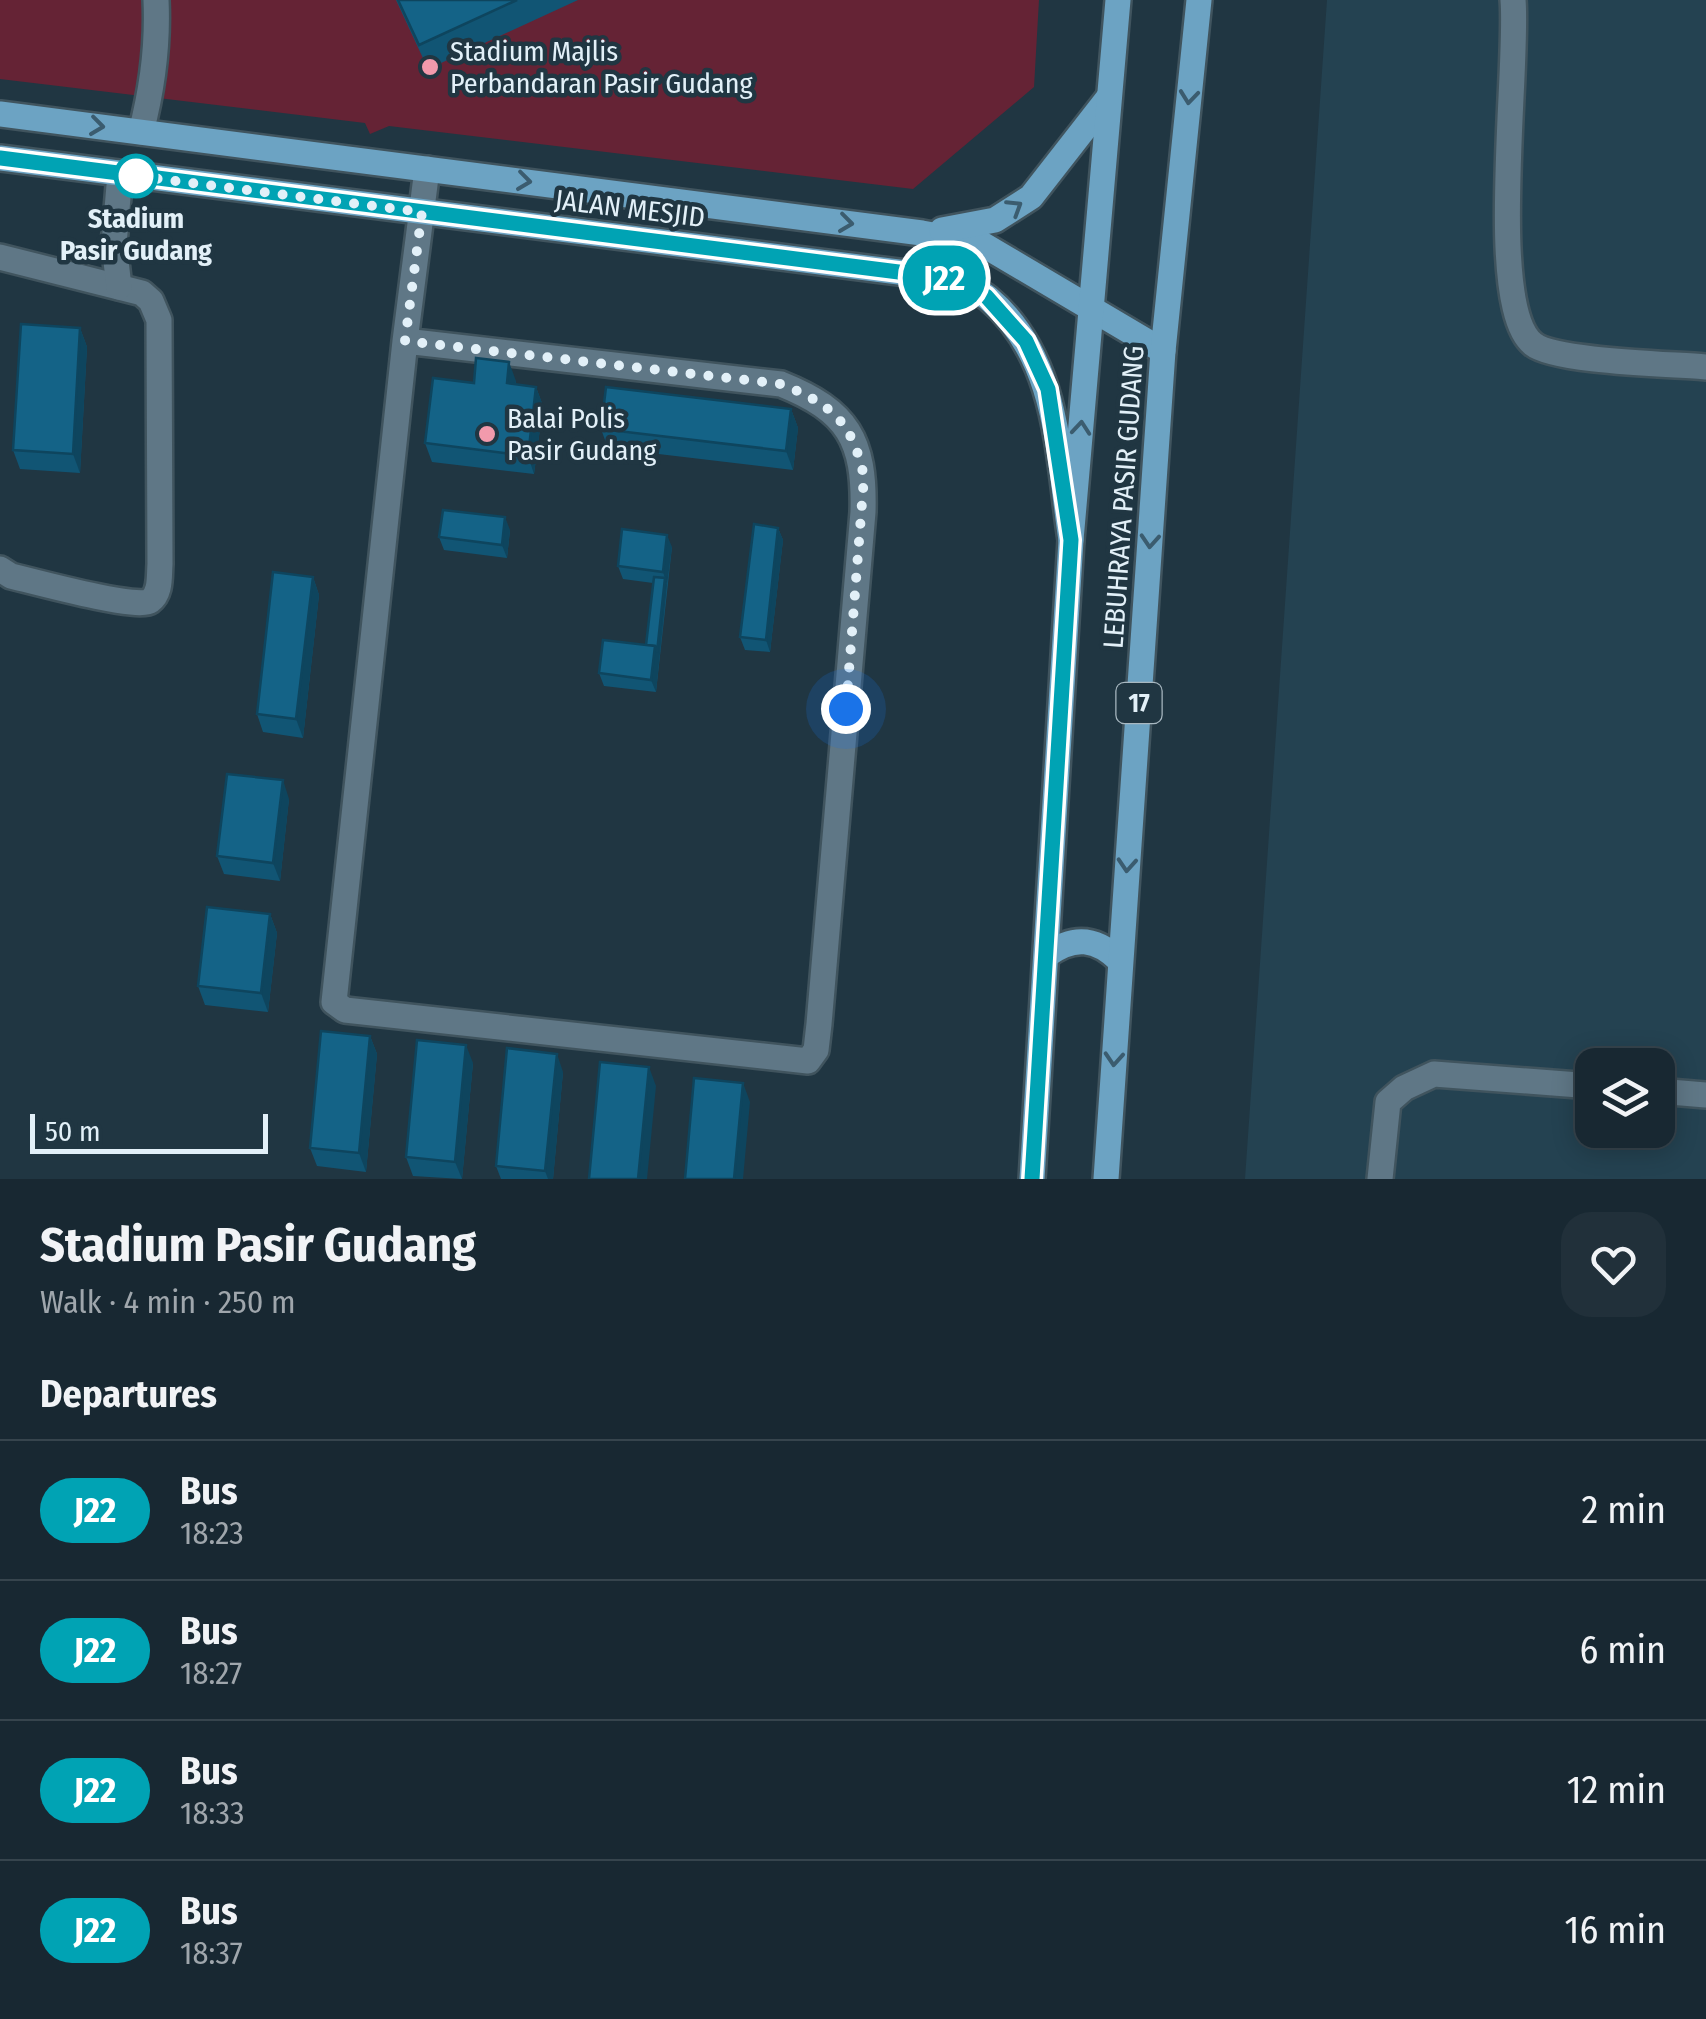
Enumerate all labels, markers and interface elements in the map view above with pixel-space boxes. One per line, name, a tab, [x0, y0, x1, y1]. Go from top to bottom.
place label: Stadium Majlis Perbandaran Pasir Gudang	[450, 35, 753, 100]
marker: Stadium Majlis Perbandaran Pasir Gudang	[419, 56, 441, 78]
one-way arrow	[1179, 89, 1200, 105]
one-way arrow	[89, 115, 105, 136]
marker: Stadium Pasir Gudang	[115, 155, 157, 197]
one-way arrow	[515, 170, 532, 191]
street label: JALAN MESJID	[553, 183, 707, 234]
one-way arrow	[1004, 201, 1022, 220]
place label: Stadium Pasir Gudang	[60, 202, 212, 267]
one-way arrow	[838, 212, 854, 233]
line badge: J22	[886, 246, 1002, 310]
text: J22	[923, 257, 965, 299]
street label: LEBUHRAYA PASIR GUDANG	[1096, 344, 1151, 650]
place label: Balai Polis Pasir Gudang	[507, 402, 657, 467]
one-way arrow	[1069, 420, 1091, 436]
marker: Balai Polis Pasir Gudang	[476, 423, 498, 445]
one-way arrow	[1140, 533, 1162, 549]
road number: 17	[1116, 683, 1162, 723]
your location	[821, 684, 871, 734]
one-way arrow	[1117, 858, 1139, 874]
map controls	[1575, 1048, 1675, 1148]
button: layers	[1575, 1048, 1675, 1148]
one-way arrow	[1104, 1051, 1125, 1067]
scale bar	[30, 1109, 268, 1154]
text: 50 m	[45, 1115, 101, 1148]
button: heart	[1561, 1212, 1666, 1317]
text: Stadium Pasir Gudang	[40, 1216, 476, 1274]
text: Walk · 4 min · 250 m	[40, 1283, 296, 1321]
text: Departures	[40, 1371, 217, 1417]
text: Bus	[180, 1468, 238, 1514]
text: 2 min	[1581, 1487, 1666, 1533]
text: J22	[74, 1489, 116, 1531]
text: 18:23	[180, 1514, 244, 1552]
text: Bus	[180, 1608, 238, 1654]
text: 6 min	[1579, 1627, 1666, 1673]
text: J22	[74, 1629, 116, 1671]
text: 18:27	[180, 1654, 242, 1692]
text: Bus	[180, 1748, 238, 1794]
text: 12 min	[1567, 1767, 1666, 1813]
text: J22	[74, 1769, 116, 1811]
text: 18:33	[180, 1794, 244, 1832]
text: Bus	[180, 1888, 238, 1934]
text: 16 min	[1565, 1907, 1666, 1953]
text: J22	[74, 1909, 116, 1951]
text: 18:37	[180, 1934, 243, 1972]

